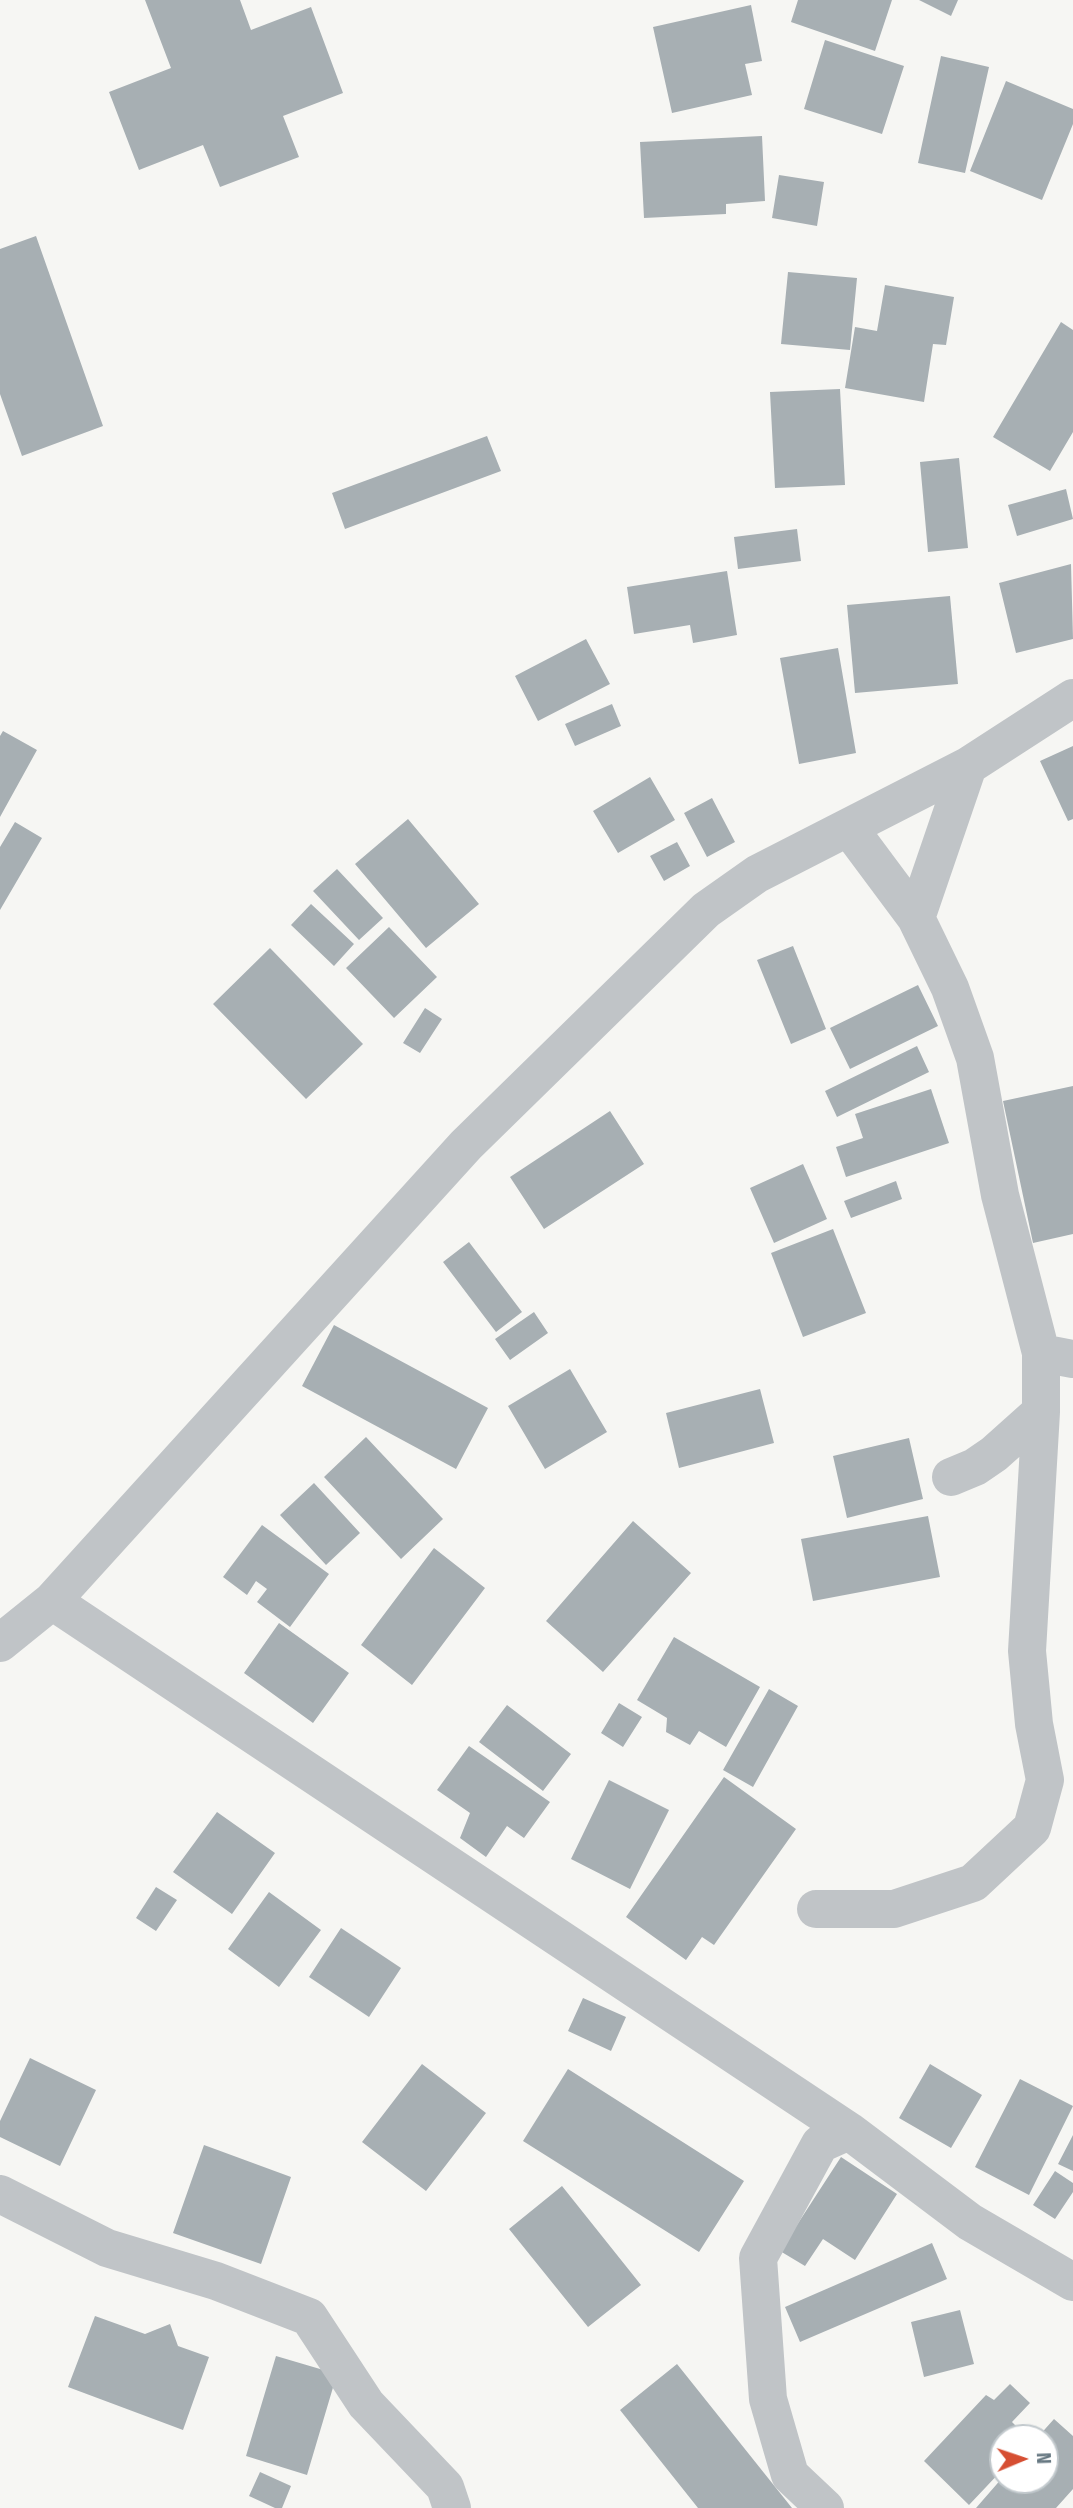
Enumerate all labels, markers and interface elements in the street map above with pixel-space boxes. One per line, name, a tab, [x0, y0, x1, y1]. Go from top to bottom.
north arrow	[989, 2424, 1059, 2494]
text: N	[1032, 2452, 1055, 2464]

